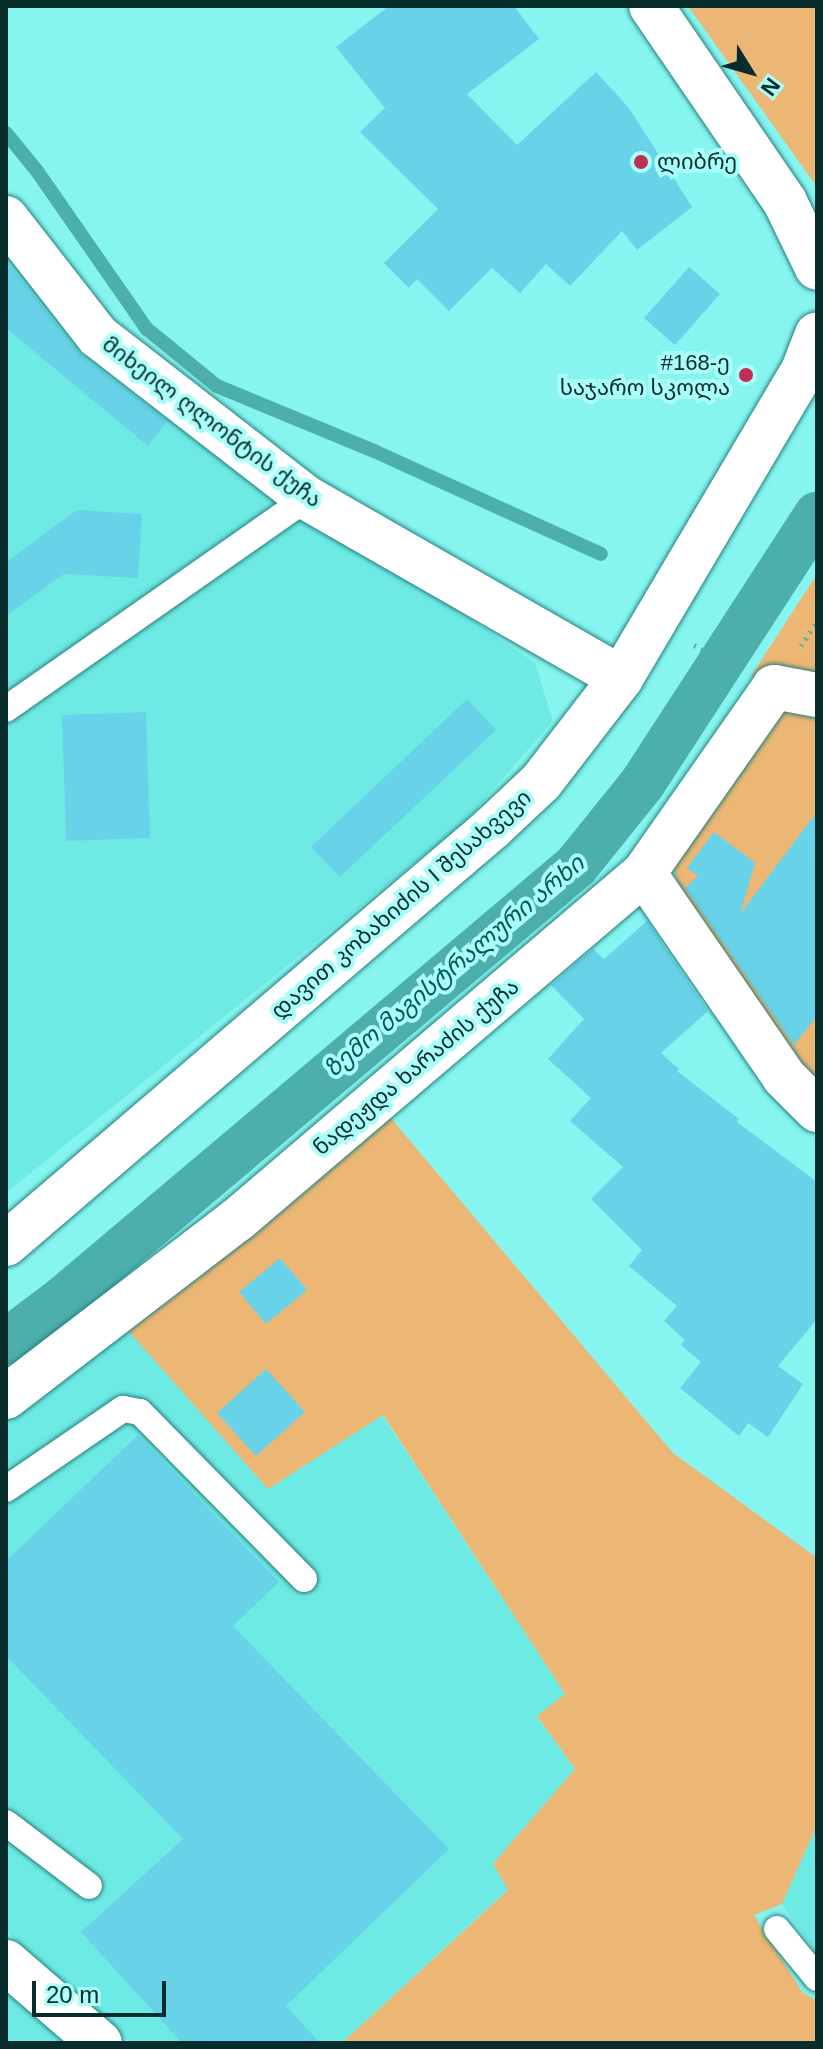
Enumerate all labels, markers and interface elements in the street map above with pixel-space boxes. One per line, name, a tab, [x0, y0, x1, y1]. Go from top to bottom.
north arrow	[711, 32, 791, 112]
text: N	[756, 73, 785, 101]
place label: ლიბრე	[657, 149, 737, 175]
marker: ლიბრე	[632, 153, 650, 171]
street label: მიხეილ ღლონტის ქუჩა	[97, 331, 327, 513]
place label: #168-ე საჯარო სკოლა	[560, 349, 730, 400]
marker: #168-ე საჯარო სკოლა	[737, 366, 755, 384]
street label: დავით კობახიძის I შესახვევი	[266, 784, 536, 1024]
water label: ზემო მაგისტრალური არხი	[318, 849, 590, 1083]
street label: ნადეჟდა ხარაძის ქუჩა	[308, 973, 524, 1161]
scale bar	[36, 1965, 170, 2015]
text: 20 m	[46, 1981, 99, 2008]

